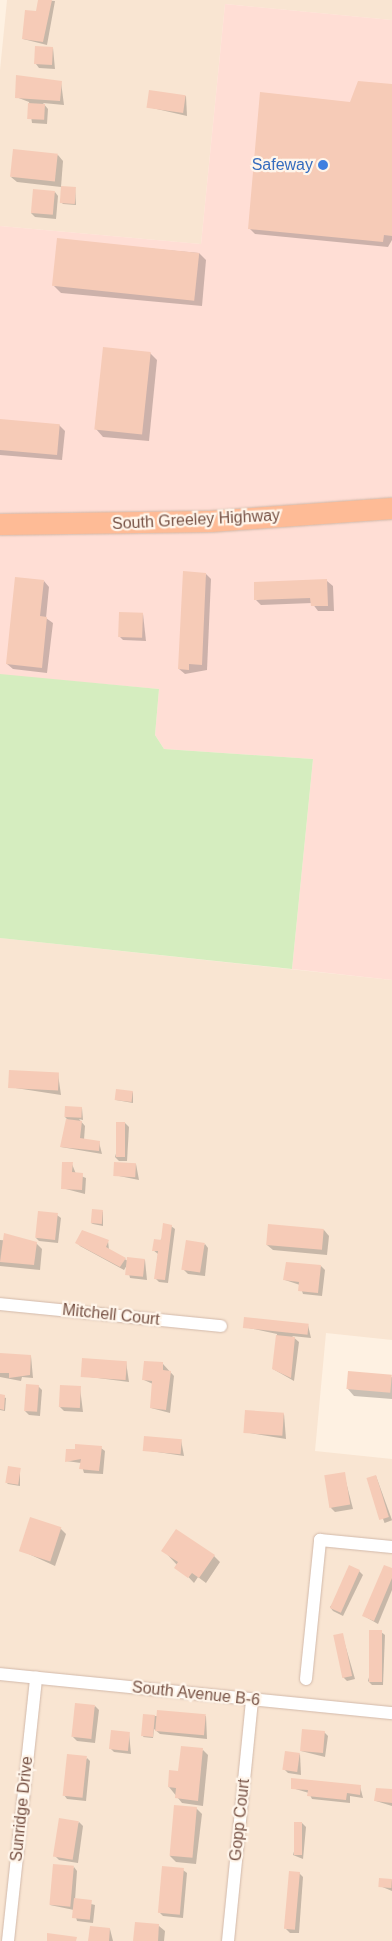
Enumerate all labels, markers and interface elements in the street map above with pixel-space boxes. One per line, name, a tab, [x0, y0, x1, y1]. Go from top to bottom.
place label: Safeway	[252, 155, 313, 175]
marker: Safeway	[317, 159, 329, 171]
street label: South Greeley Highway	[112, 506, 280, 534]
street label: Mitchell Court	[61, 1300, 161, 1330]
street label: South Avenue B-6	[131, 1678, 261, 1710]
street label: Sunridge Drive	[7, 1755, 37, 1863]
street label: Gopp Court	[226, 1778, 254, 1862]

